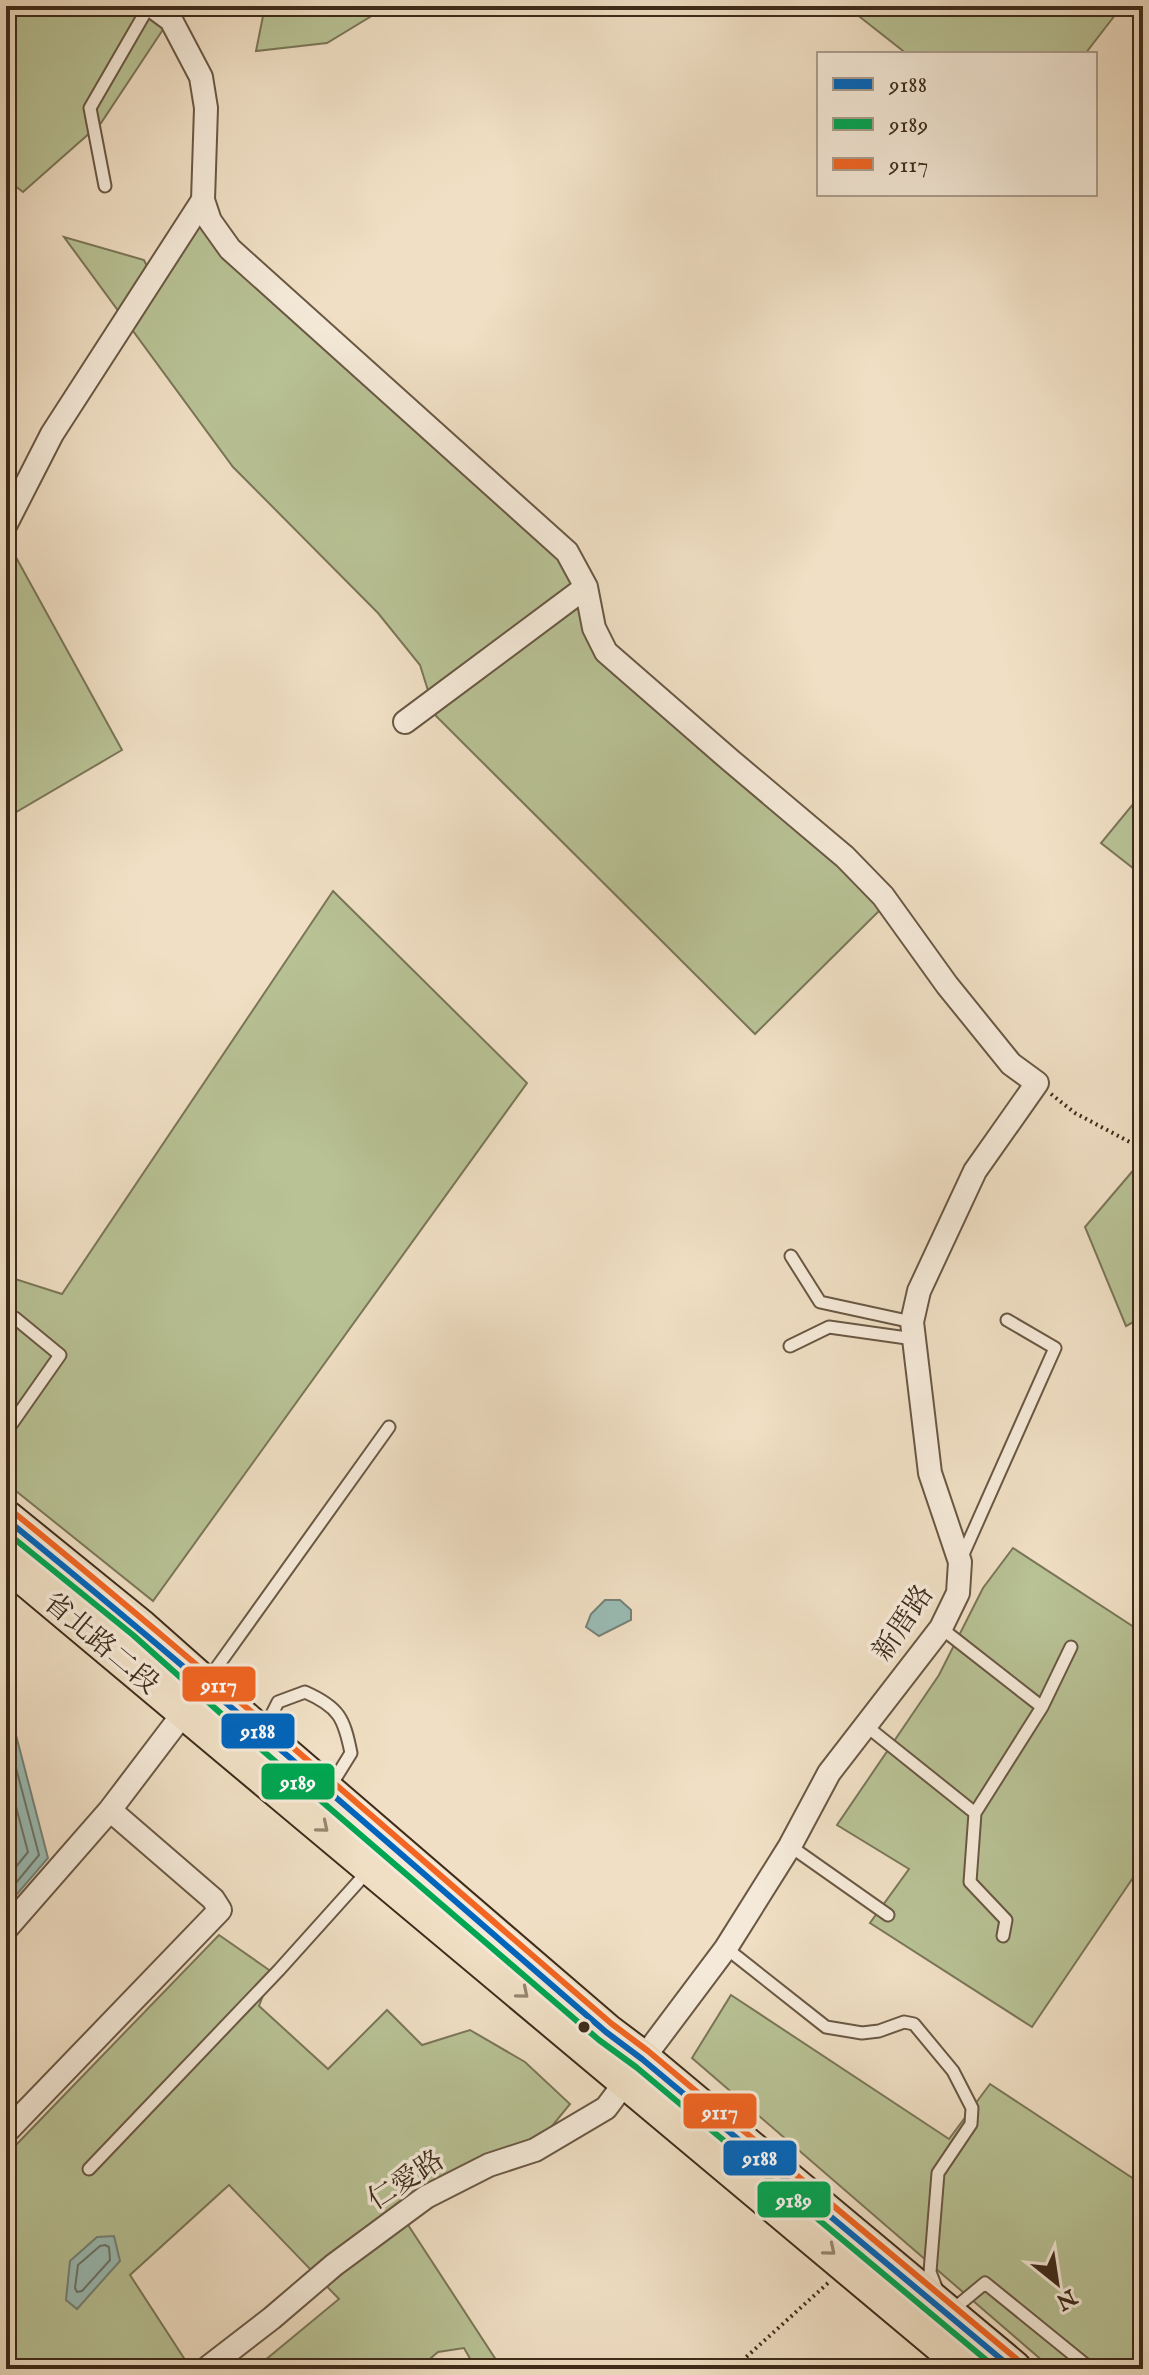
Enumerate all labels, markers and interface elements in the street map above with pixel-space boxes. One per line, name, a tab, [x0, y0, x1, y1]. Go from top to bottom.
legend	[817, 52, 1097, 196]
text: 9188	[888, 70, 927, 101]
text: 9189	[888, 110, 928, 141]
text: 9117	[888, 150, 929, 181]
street label: 新厝路	[866, 1579, 942, 1668]
street label: 省北路二段	[36, 1586, 165, 1702]
line badge: 9117	[181, 1665, 257, 1703]
text: 9117	[200, 1672, 237, 1700]
line badge: 9188	[220, 1712, 296, 1750]
text: 9188	[240, 1718, 275, 1746]
line badge: 9189	[260, 1762, 336, 1801]
text: 9189	[279, 1769, 316, 1797]
one-way arrow	[314, 1817, 329, 1832]
one-way arrow	[514, 1984, 529, 1998]
unlabelled marker	[576, 2019, 592, 2035]
line badge: 9117	[682, 2092, 758, 2130]
text: 9117	[701, 2099, 738, 2127]
line badge: 9188	[722, 2139, 798, 2177]
street label: 仁愛路	[362, 2144, 451, 2219]
text: 9188	[742, 2145, 777, 2173]
line badge: 9189	[756, 2180, 832, 2219]
text: 9189	[775, 2187, 812, 2215]
one-way arrow	[821, 2240, 835, 2255]
north arrow	[1017, 2243, 1097, 2323]
text: N	[1051, 2281, 1082, 2315]

